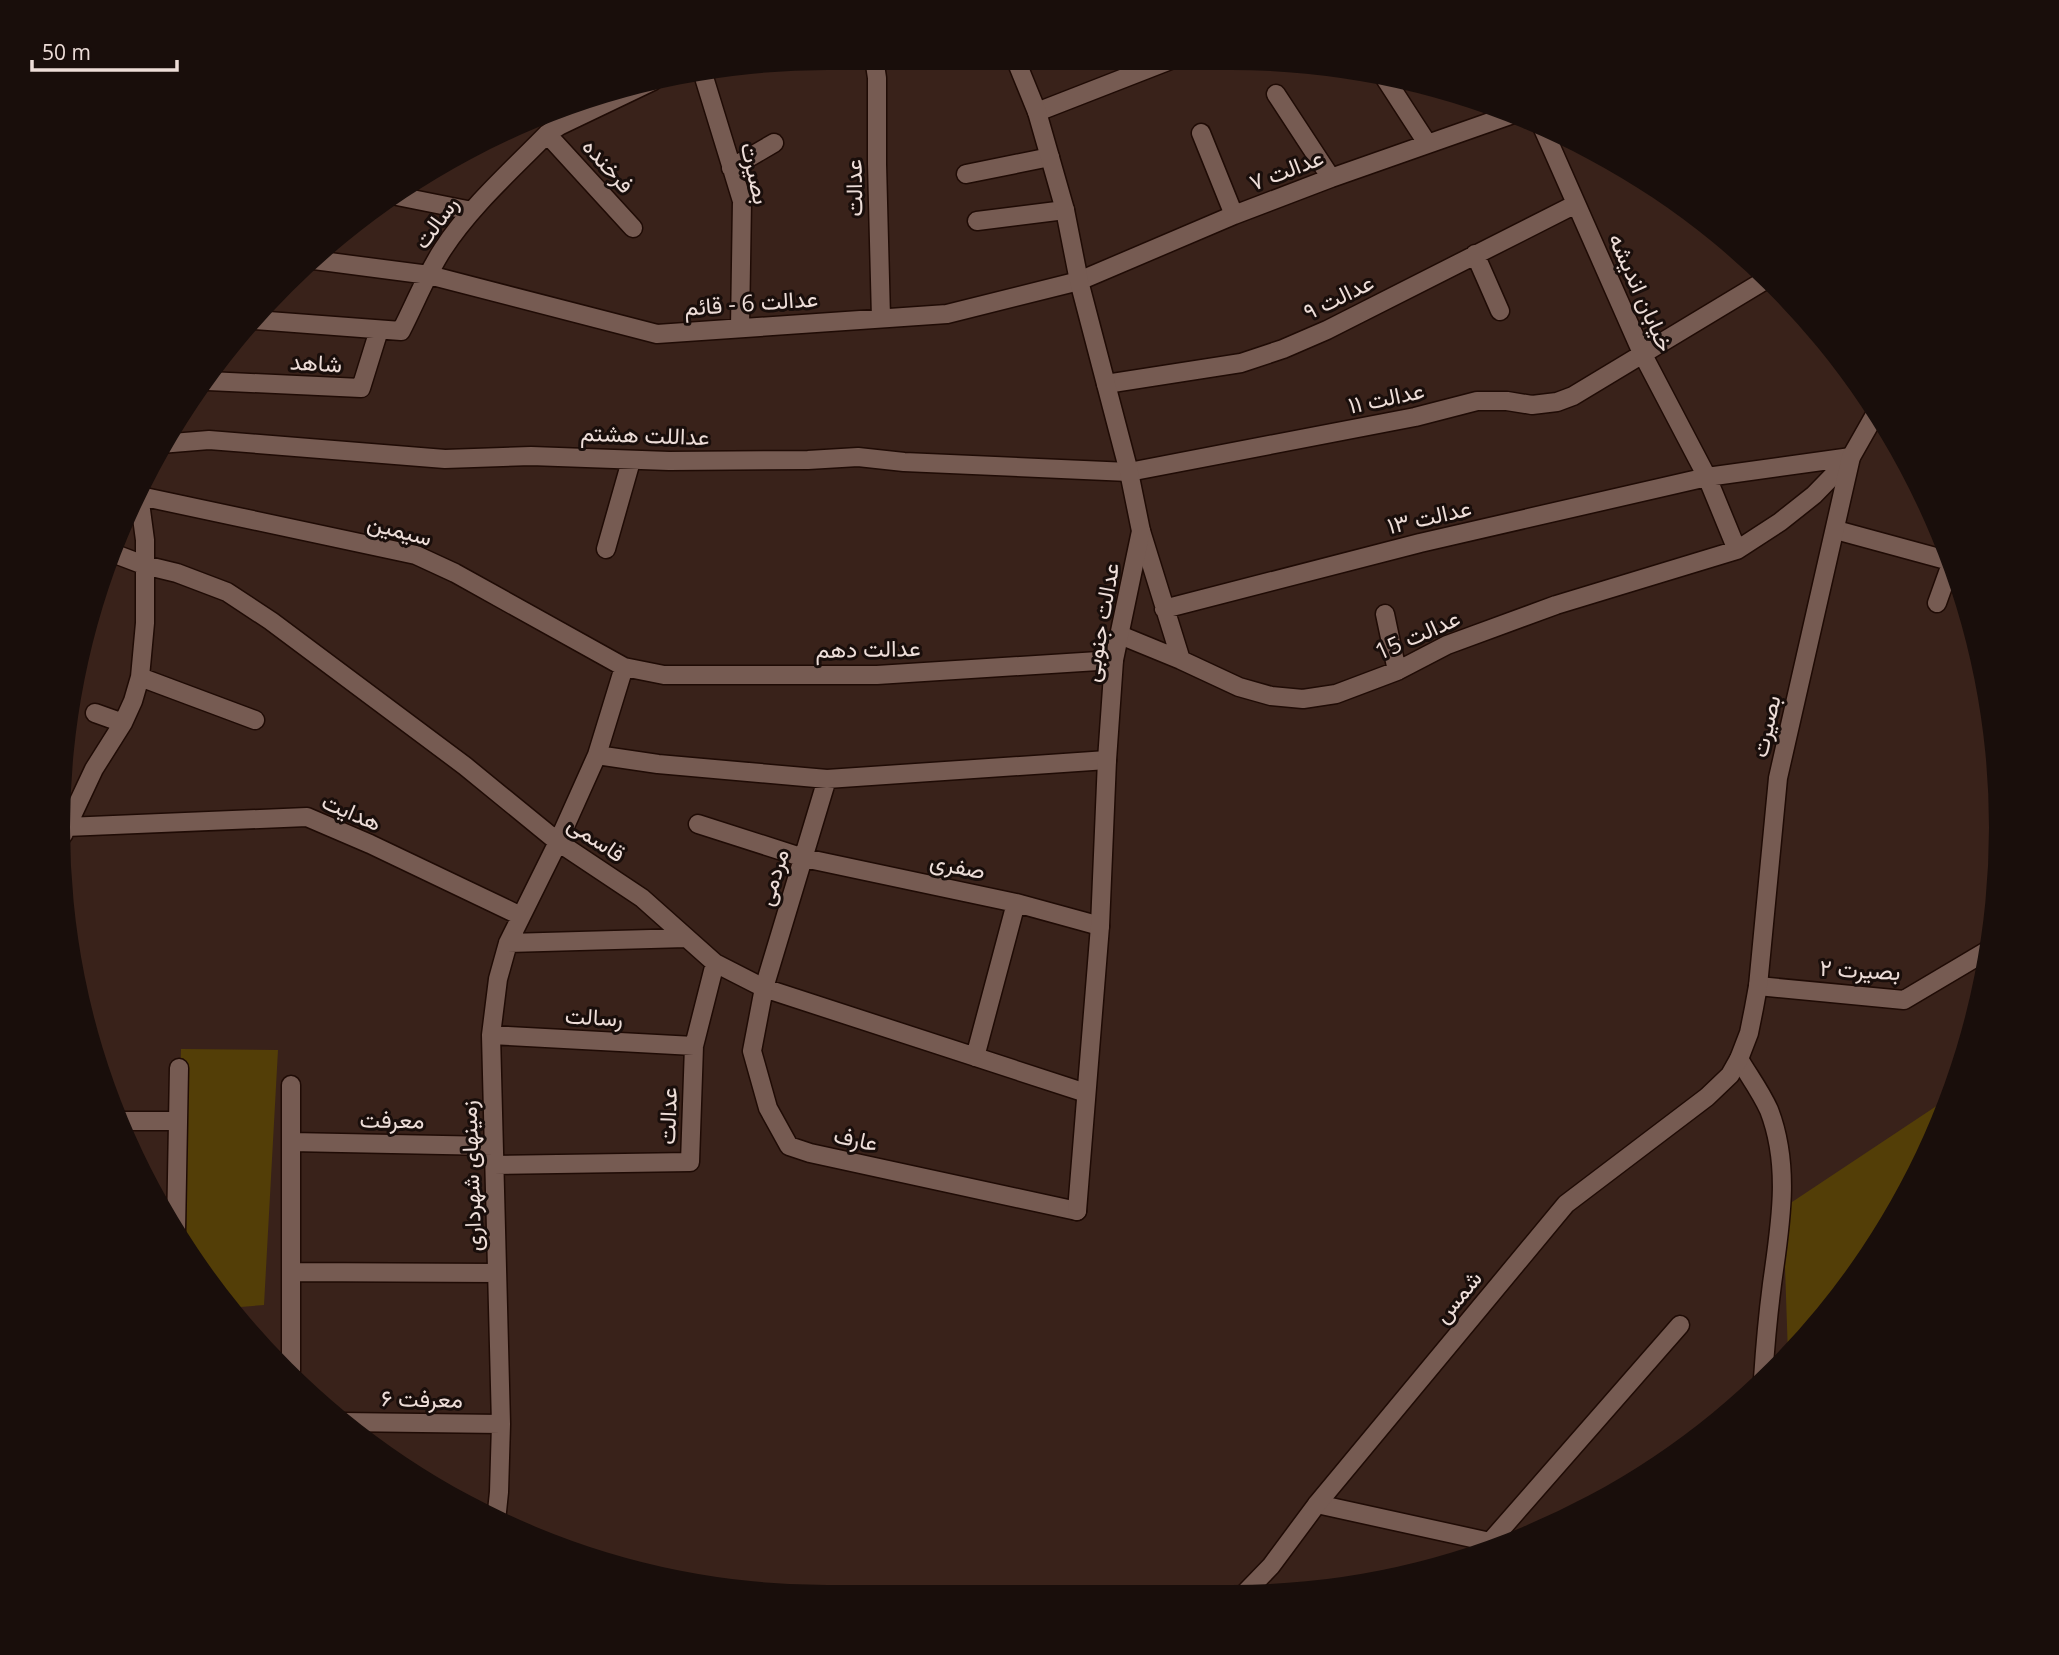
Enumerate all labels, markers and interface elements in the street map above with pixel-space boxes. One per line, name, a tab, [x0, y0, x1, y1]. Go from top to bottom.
scale bar	[32, 28, 177, 72]
text: 50 m	[42, 38, 91, 66]
street label: فرخنده	[576, 131, 642, 199]
street label: بصیرت	[733, 139, 779, 207]
street label: عدالت ۷	[1244, 140, 1328, 198]
street label: عدالت	[837, 159, 869, 217]
street label: رسالت	[405, 189, 465, 255]
street label: خیابان اندیشه	[1602, 228, 1682, 356]
street label: عدالت ۹	[1297, 265, 1379, 327]
street label: عدالت 6 - قائم	[683, 281, 819, 323]
street label: شاهد	[289, 345, 343, 379]
street label: عدالت ۱۱	[1345, 373, 1427, 421]
street label: عداللت هشتم	[580, 416, 710, 452]
street label: عدالت ۱۳	[1384, 491, 1474, 541]
street label: سیمین	[364, 505, 436, 553]
street label: عدالت جنوبی	[1074, 560, 1126, 684]
street label: عدالت 15	[1369, 601, 1465, 667]
street label: عدالت دهم	[815, 631, 921, 665]
street label: بصیرت	[1742, 692, 1788, 760]
street label: هدایت	[317, 784, 387, 838]
street label: قاسمی	[562, 807, 632, 869]
street label: صفری	[927, 844, 989, 886]
street label: مردمی	[748, 845, 796, 909]
street label: بصیرت ۲	[1819, 951, 1901, 987]
street label: رسالت	[564, 998, 624, 1034]
street label: عدالت	[650, 1087, 684, 1145]
street label: زمینهای شهرداری	[451, 1100, 489, 1252]
street label: معرفت	[359, 1102, 425, 1136]
street label: عارف	[831, 1118, 881, 1158]
street label: شمس	[1426, 1263, 1488, 1329]
street label: معرفت ۶	[381, 1381, 463, 1415]

